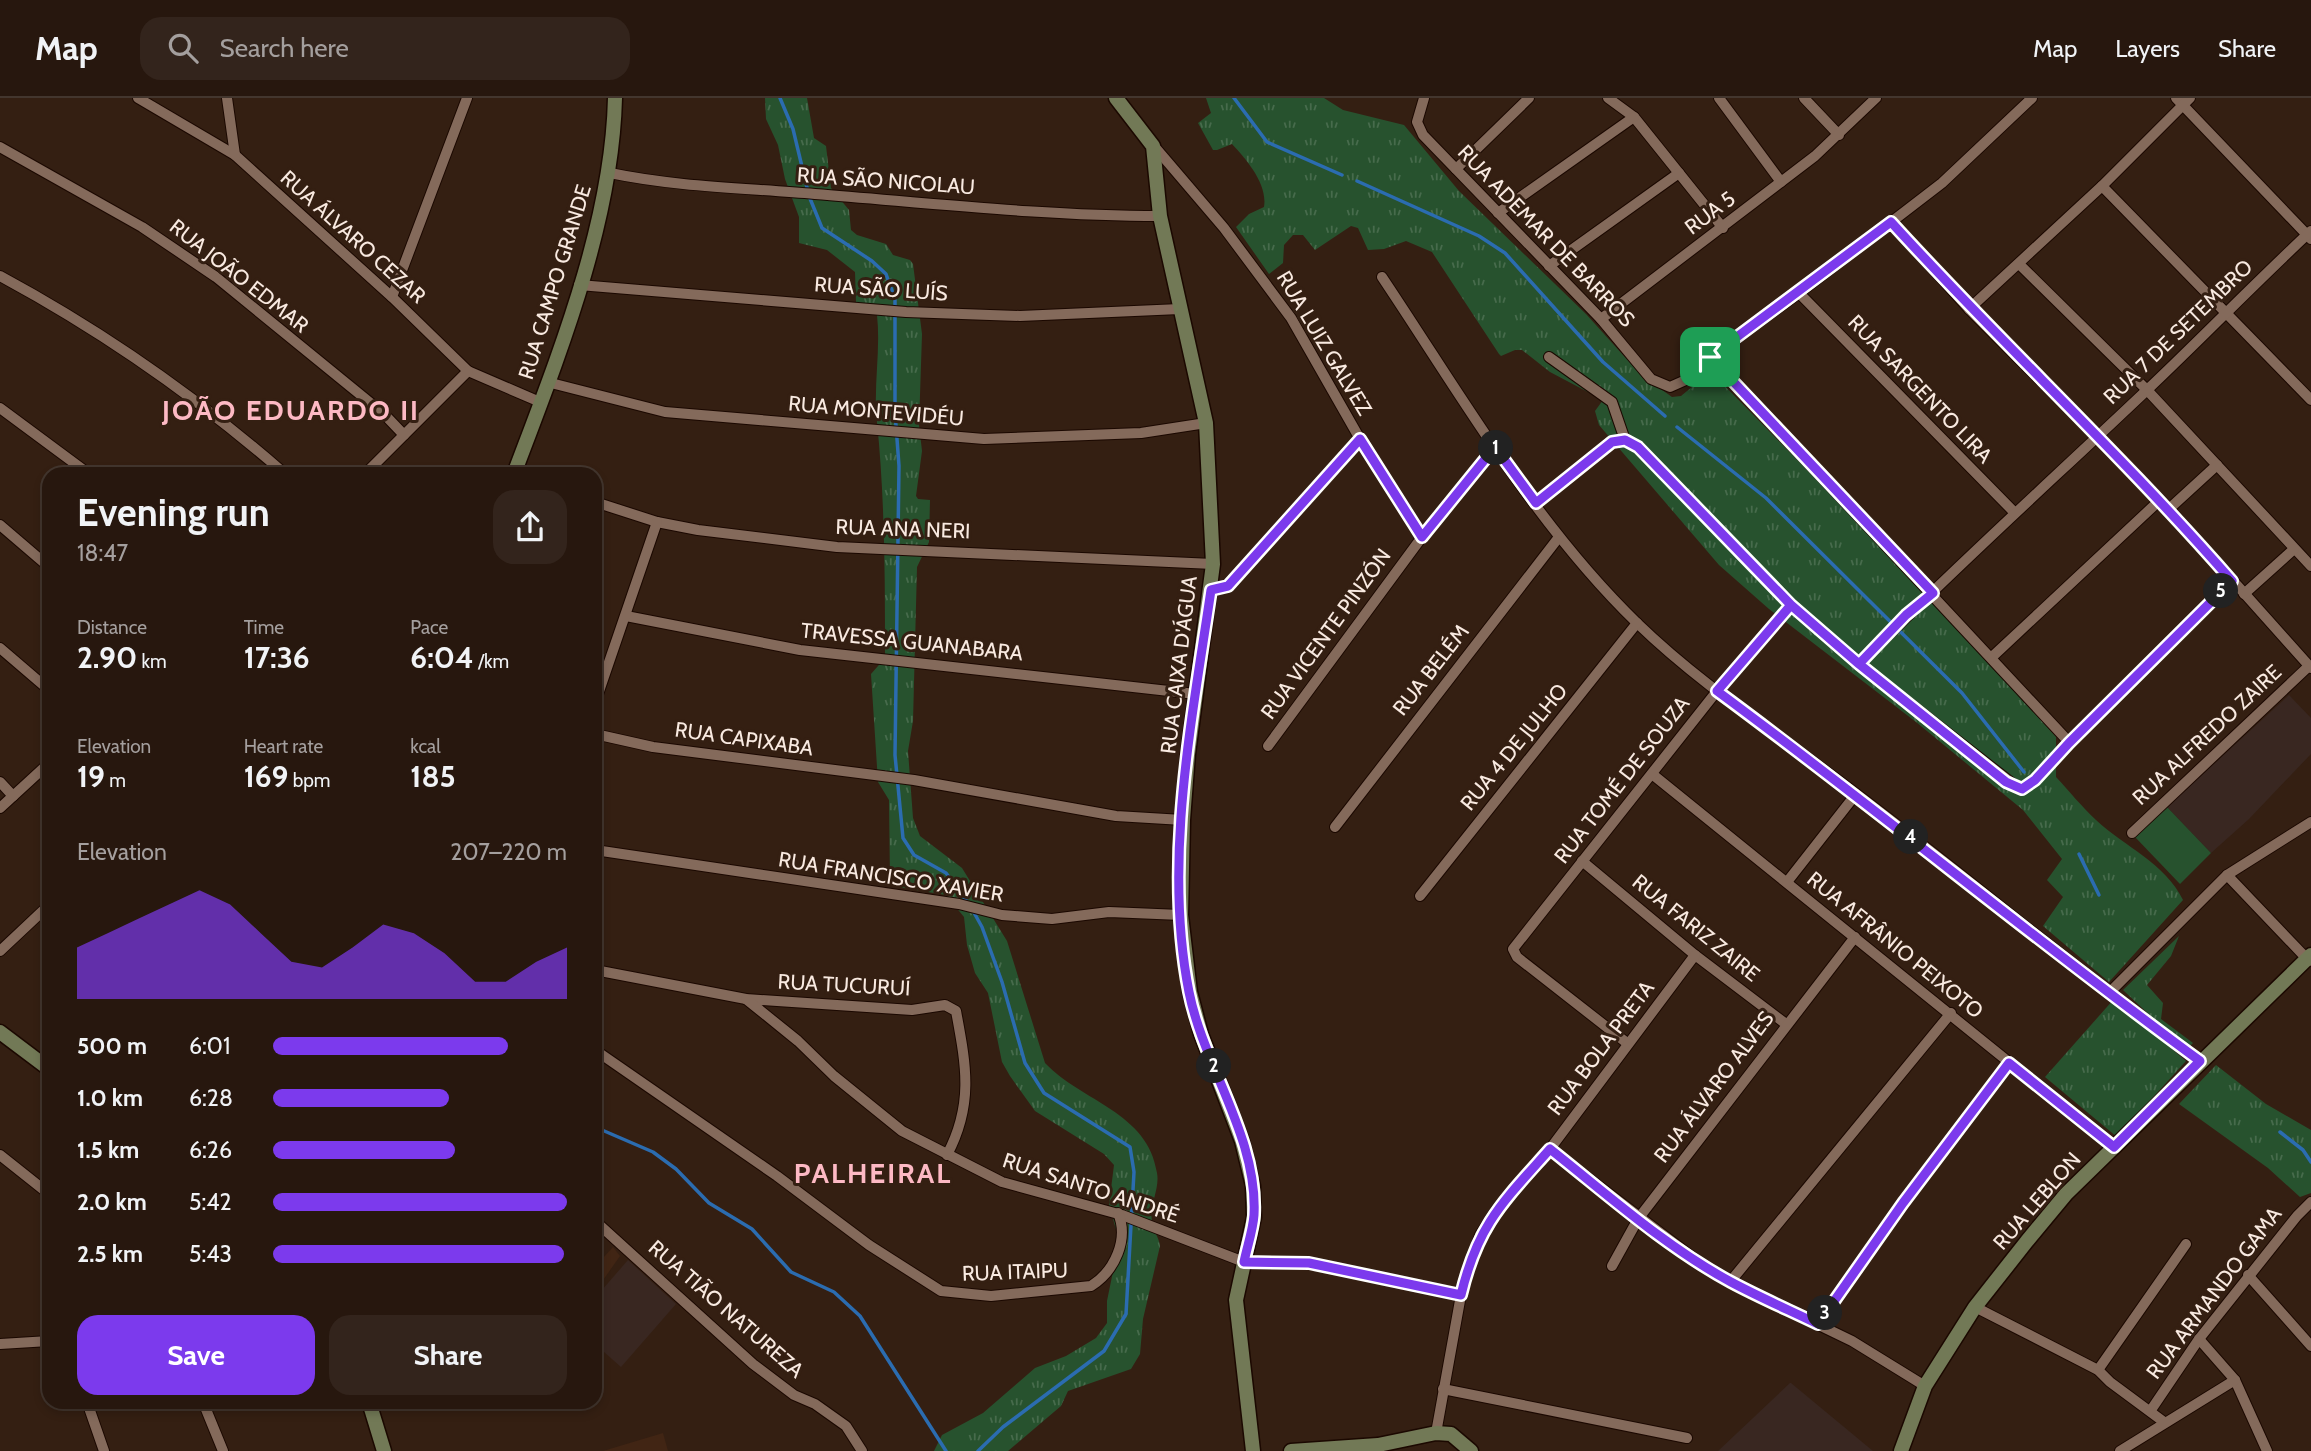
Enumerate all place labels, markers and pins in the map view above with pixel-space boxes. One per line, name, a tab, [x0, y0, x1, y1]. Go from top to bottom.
pin	[1680, 327, 1740, 387]
pin: 1	[1478, 430, 1514, 466]
pin: 5	[2204, 574, 2238, 608]
pin: 4	[1894, 820, 1928, 854]
pin: 2	[1196, 1048, 1232, 1084]
pin: 3	[1808, 1296, 1842, 1330]

